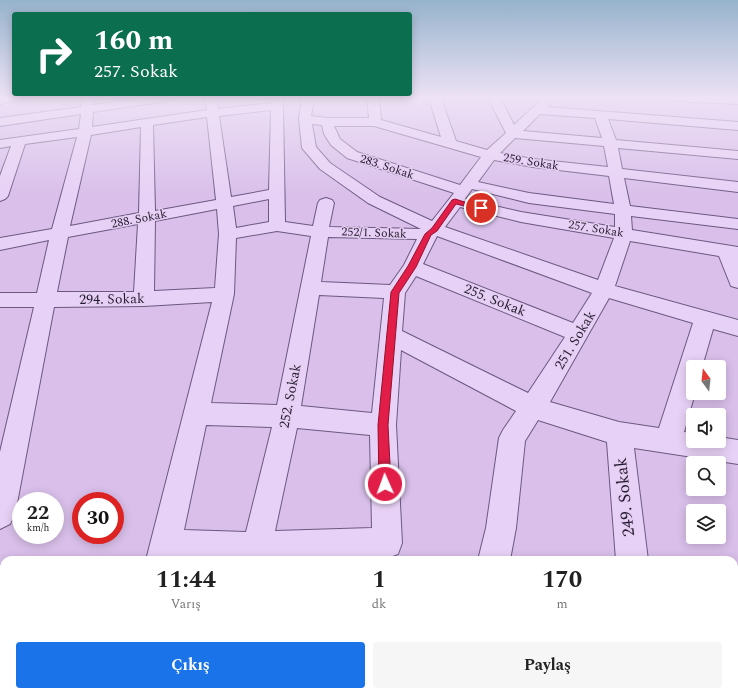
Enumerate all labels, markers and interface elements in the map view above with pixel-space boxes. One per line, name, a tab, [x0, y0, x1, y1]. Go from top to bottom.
text: 160 m	[94, 19, 173, 62]
icon: right	[28, 28, 80, 80]
text: 257. Sokak	[94, 58, 178, 85]
street label: 259. Sokak	[502, 148, 560, 176]
street label: 283. Sokak	[357, 149, 417, 185]
pin	[464, 191, 498, 225]
icon: arrive	[470, 197, 492, 219]
street label: 288. Sokak	[110, 204, 169, 234]
street label: 257. Sokak	[567, 215, 625, 243]
street label: 252/1. Sokak	[341, 222, 407, 244]
street label: 255. Sokak	[461, 278, 529, 322]
street label: 294. Sokak	[79, 288, 145, 310]
street label: 251. Sokak	[549, 306, 601, 373]
north arrow	[686, 360, 726, 400]
map controls	[686, 360, 726, 544]
street label: 252. Sokak	[273, 362, 307, 430]
button: sound	[686, 408, 726, 448]
street label: 249. Sokak	[608, 456, 642, 538]
button: search	[686, 456, 726, 496]
position arrow	[364, 463, 406, 505]
speed limit sign: 30	[72, 492, 124, 544]
text: 22	[27, 498, 49, 528]
button: layers	[686, 504, 726, 544]
text: km/h	[27, 520, 49, 536]
text: 11:44	[156, 562, 216, 598]
text: 1	[372, 562, 386, 598]
text: 170	[542, 562, 582, 598]
text: Varış	[171, 594, 201, 614]
text: dk	[372, 594, 386, 614]
text: m	[557, 594, 568, 614]
button: Çıkış	[16, 642, 365, 688]
button: Paylaş	[373, 642, 722, 688]

